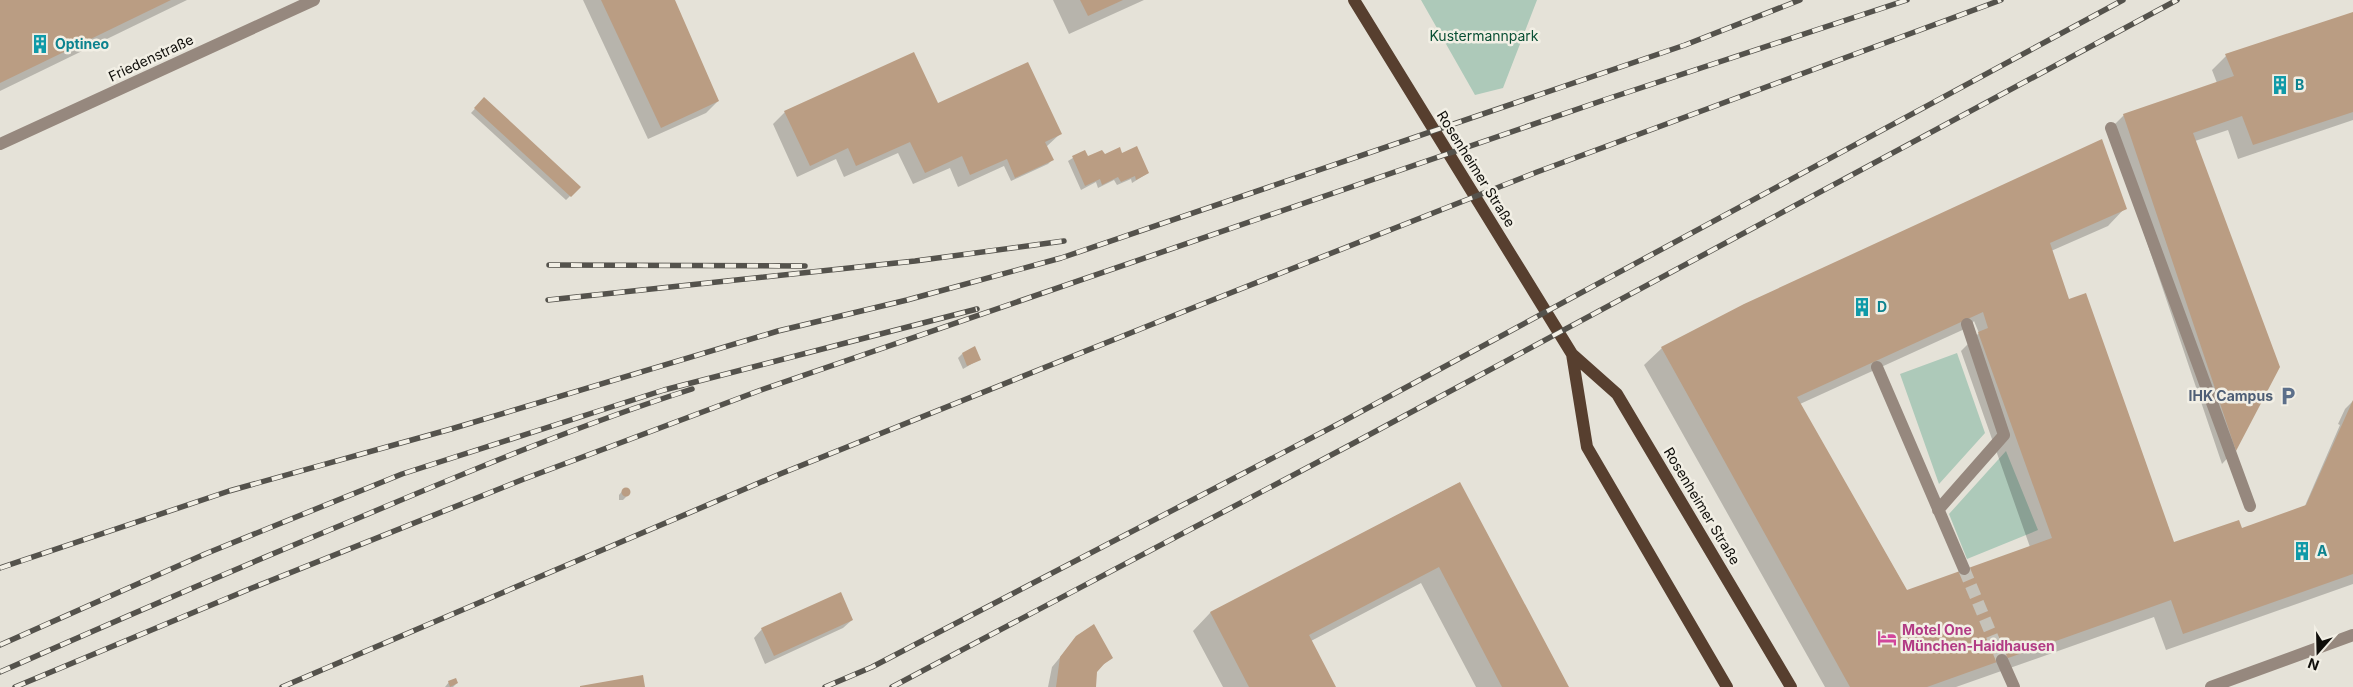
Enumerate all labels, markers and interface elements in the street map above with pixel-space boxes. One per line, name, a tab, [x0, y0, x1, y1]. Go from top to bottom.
park label: Kustermannpark	[1429, 27, 1539, 44]
street label: Friedenstraße	[106, 30, 196, 85]
building icon: Optineo	[29, 33, 51, 55]
place label: Optineo	[55, 35, 110, 52]
building icon: B	[2269, 74, 2291, 96]
place label: B	[2295, 76, 2304, 93]
street label: Rosenheimer Straße	[1434, 107, 1519, 230]
building icon: D	[1851, 296, 1873, 318]
place label: D	[1877, 298, 1887, 315]
parking icon: IHK Campus	[2277, 385, 2299, 407]
place label: IHK Campus	[2189, 387, 2273, 404]
street label: Rosenheimer Straße	[1661, 444, 1744, 568]
building icon: A	[2291, 540, 2313, 562]
place label: A	[2317, 542, 2328, 559]
place label: Motel One München-Haidhausen	[1902, 621, 2055, 654]
hotel icon: Motel One München-Haidhausen	[1876, 627, 1898, 649]
north arrow	[2293, 627, 2343, 677]
text: N	[2305, 655, 2321, 674]

